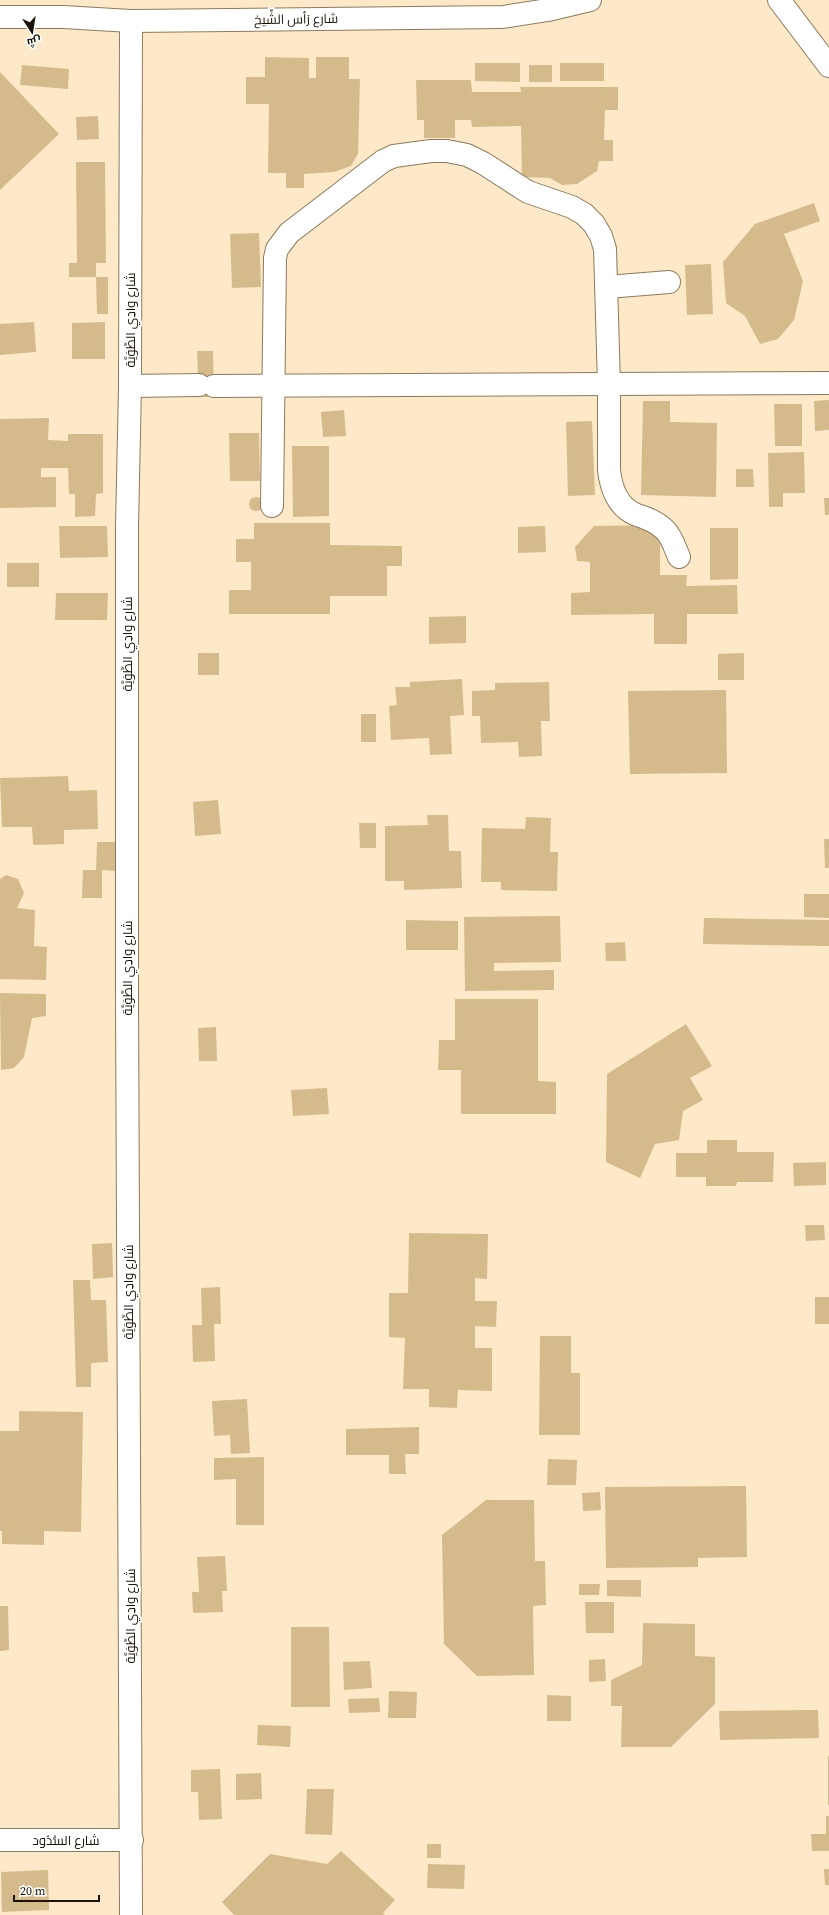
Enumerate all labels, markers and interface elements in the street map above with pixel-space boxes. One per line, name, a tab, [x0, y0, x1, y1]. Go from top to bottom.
street label: شارع رَأس الشِّيخ	[254, 7, 338, 28]
north arrow	[12, 12, 52, 52]
text: ش	[26, 32, 42, 50]
street label: شارع وادِي الطِّوَيَّة	[122, 272, 141, 368]
street label: شارع وادِي الطِّوَيَّة	[119, 596, 138, 692]
street label: شارع وادِي الطِّوَيَّة	[119, 920, 138, 1016]
street label: شارع وادِي الطِّوَيَّة	[120, 1244, 139, 1340]
street label: شارع وادِي الطِّوَيَّة	[122, 1568, 141, 1664]
street label: شارع السُّدُود	[33, 1832, 99, 1849]
scale bar	[14, 1877, 99, 1903]
text: 20 m	[20, 1883, 46, 1899]

